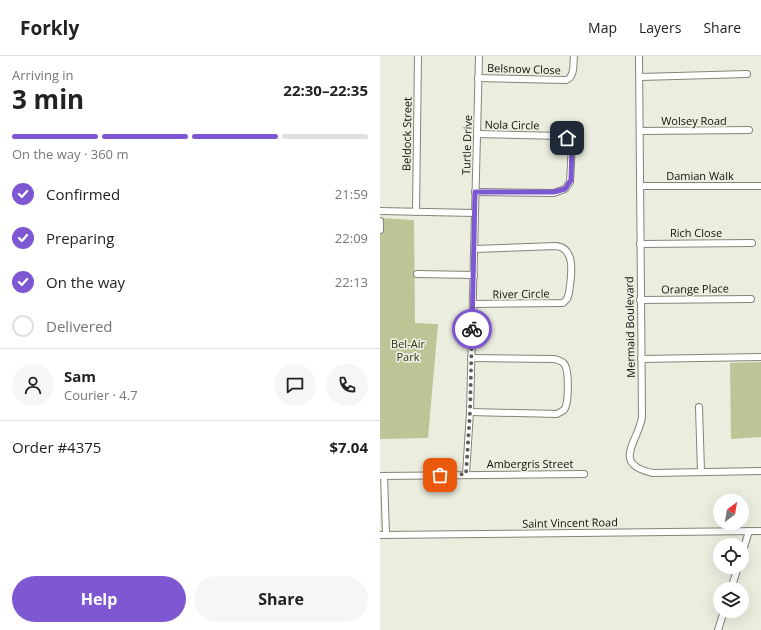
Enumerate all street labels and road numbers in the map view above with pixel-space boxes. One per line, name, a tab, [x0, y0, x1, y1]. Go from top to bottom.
street label: Belsnow Close	[487, 60, 561, 77]
street label: Beldock Street	[398, 97, 415, 171]
street label: Wolsey Road	[661, 113, 727, 128]
street label: Turtle Drive	[458, 115, 475, 175]
street label: Nola Circle	[484, 117, 540, 132]
street label: Damian Walk	[666, 168, 734, 183]
street label: Rich Close	[670, 225, 722, 240]
street label: Mermaid Boulevard	[621, 276, 638, 378]
street label: Orange Place	[661, 280, 729, 297]
street label: River Circle	[492, 286, 550, 301]
street label: Ambergris Street	[487, 456, 573, 471]
street label: Saint Vincent Road	[522, 514, 618, 531]

